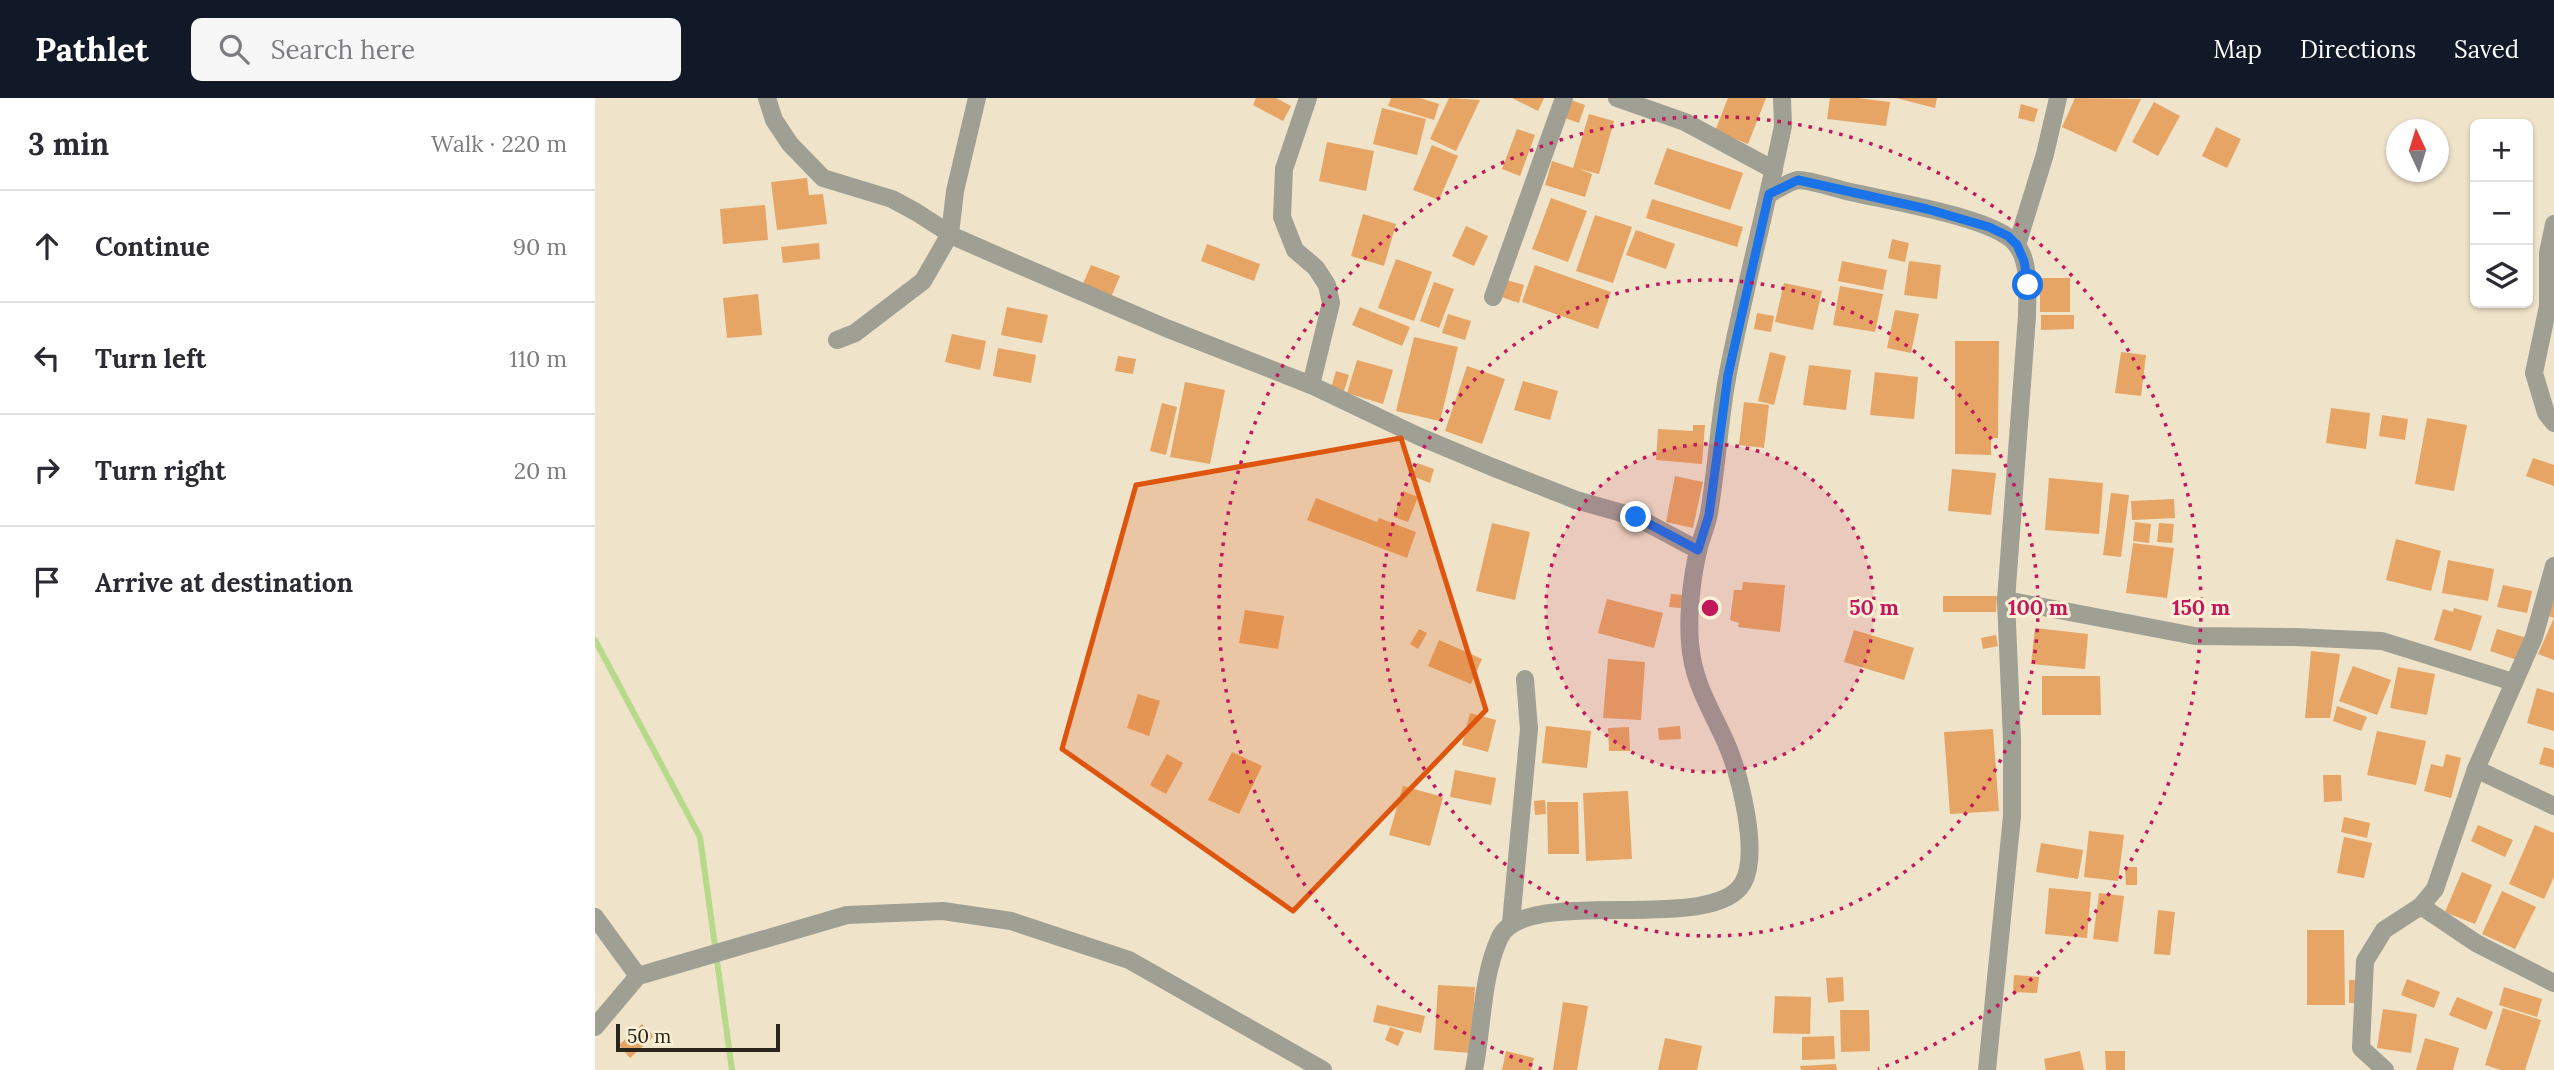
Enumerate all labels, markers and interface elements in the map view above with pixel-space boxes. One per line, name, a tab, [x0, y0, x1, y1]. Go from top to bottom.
search box	[191, 18, 681, 81]
text: Pathlet	[35, 28, 149, 70]
icon: search	[215, 30, 253, 68]
text: Search here	[271, 33, 415, 66]
text: Map	[2213, 34, 2262, 65]
text: Directions	[2300, 34, 2416, 65]
text: Saved	[2454, 34, 2519, 65]
north arrow	[2386, 119, 2449, 182]
map controls	[2470, 119, 2533, 308]
button: +	[2470, 119, 2533, 182]
text: 3 min	[28, 125, 109, 163]
text: Walk · 220 m	[431, 129, 567, 158]
button: −	[2470, 182, 2533, 245]
icon: ahead	[28, 227, 66, 265]
text: Continue	[95, 230, 210, 263]
text: 90 m	[513, 232, 567, 261]
button: layers	[2470, 245, 2533, 308]
route start	[2012, 269, 2043, 300]
icon: left	[28, 339, 66, 377]
text: Turn left	[95, 342, 206, 375]
text: 110 m	[509, 344, 567, 373]
icon: right	[28, 451, 66, 489]
text: Turn right	[95, 454, 226, 487]
text: 20 m	[514, 456, 567, 485]
route end	[1620, 501, 1651, 532]
icon: arrive	[28, 563, 66, 601]
text: Arrive at destination	[95, 566, 353, 599]
text: 50 m	[1849, 594, 1899, 621]
text: 100 m	[2008, 594, 2068, 621]
text: 150 m	[2172, 594, 2230, 621]
centre of rings	[1698, 596, 1722, 620]
scale bar	[616, 1021, 781, 1053]
text: 50 m	[627, 1024, 671, 1048]

